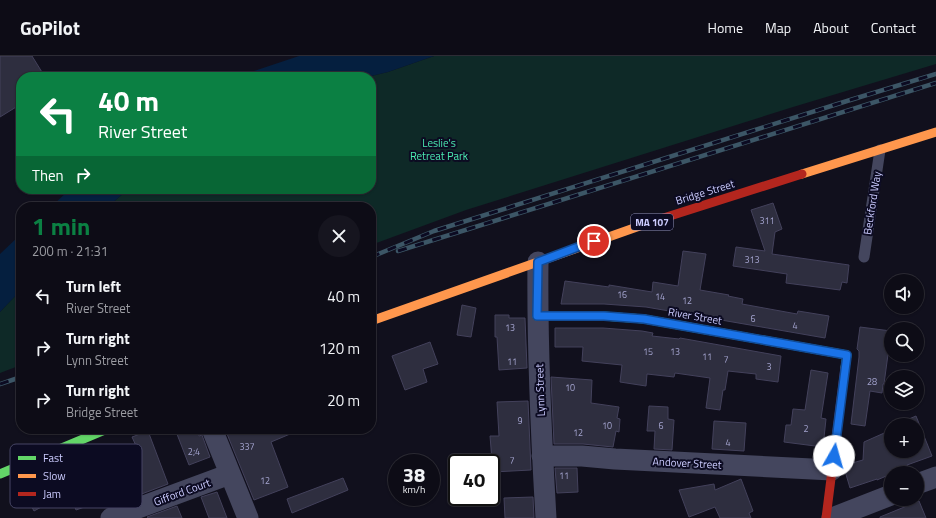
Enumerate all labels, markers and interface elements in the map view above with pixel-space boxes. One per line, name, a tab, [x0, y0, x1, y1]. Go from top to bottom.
text: GoPilot	[20, 13, 80, 42]
text: Home	[708, 17, 743, 38]
text: Map	[765, 17, 791, 38]
text: About	[813, 17, 849, 38]
text: Contact	[871, 17, 916, 38]
text: 40 m	[98, 79, 159, 122]
icon: left	[32, 88, 84, 140]
text: River Street	[98, 118, 187, 145]
park label: Leslie's Retreat Park	[410, 135, 469, 164]
text: Then	[32, 164, 64, 187]
icon: right	[72, 164, 94, 186]
street label: Beckford Way	[859, 169, 885, 236]
street label: Bridge Street	[674, 175, 737, 209]
text: 1 min	[32, 208, 90, 244]
road number: MA 107	[631, 214, 673, 230]
house number: 311	[759, 214, 775, 227]
button: close	[318, 215, 360, 257]
pin	[577, 224, 611, 258]
icon: arrive	[583, 230, 605, 252]
text: 200 m · 21:31	[32, 241, 108, 261]
house number: 313	[744, 253, 760, 266]
map controls	[884, 274, 924, 506]
button: sound	[884, 274, 924, 314]
text: Turn left	[66, 275, 121, 298]
icon: left	[32, 285, 54, 307]
text: 40 m	[327, 285, 360, 308]
house number: 16	[617, 288, 627, 301]
house number: 14	[655, 290, 665, 303]
house number: 12	[682, 294, 692, 307]
text: River Street	[66, 298, 130, 318]
street label: River Street	[667, 303, 723, 329]
house number: 6	[750, 312, 756, 325]
house number: 4	[792, 319, 798, 332]
house number: 13	[505, 321, 515, 334]
button: search	[884, 322, 924, 362]
text: Turn right	[66, 327, 130, 350]
icon: right	[32, 337, 54, 359]
text: 120 m	[319, 337, 360, 360]
house number: 15	[643, 345, 653, 358]
house number: 13	[670, 345, 680, 358]
text: Lynn Street	[66, 350, 128, 370]
house number: 11	[702, 350, 712, 363]
house number: 7	[723, 353, 729, 366]
house number: 11	[507, 355, 517, 368]
house number: 3	[766, 360, 772, 373]
street label: Lynn Street	[531, 363, 549, 417]
button: layers	[884, 370, 924, 410]
house number: 28	[867, 375, 877, 388]
text: Turn right	[66, 379, 130, 402]
house number: 10	[565, 381, 575, 394]
icon: right	[32, 389, 54, 411]
text: 20 m	[327, 389, 360, 412]
text: Bridge Street	[66, 402, 138, 422]
house number: 9	[517, 414, 523, 427]
button: +	[884, 418, 924, 458]
house number: 10	[602, 419, 612, 432]
house number: 6	[658, 419, 664, 432]
house number: 2	[803, 422, 809, 435]
house number: 12	[573, 426, 583, 439]
position arrow	[813, 435, 855, 477]
house number: 4	[725, 436, 731, 449]
house number: 337	[239, 440, 255, 453]
legend	[10, 444, 142, 508]
house number: 2;4	[188, 445, 200, 458]
text: Fast	[43, 450, 63, 466]
street label: Andover Street	[652, 453, 722, 473]
speed limit sign: 40	[448, 454, 500, 506]
house number: 7	[509, 454, 515, 467]
text: 38	[403, 459, 425, 490]
button: −	[884, 466, 924, 506]
text: Slow	[43, 468, 66, 484]
house number: 11	[559, 469, 569, 482]
street label: Gifford Court	[151, 474, 213, 510]
house number: 12	[260, 474, 270, 487]
text: km/h	[403, 482, 425, 497]
text: Jam	[43, 486, 61, 502]

